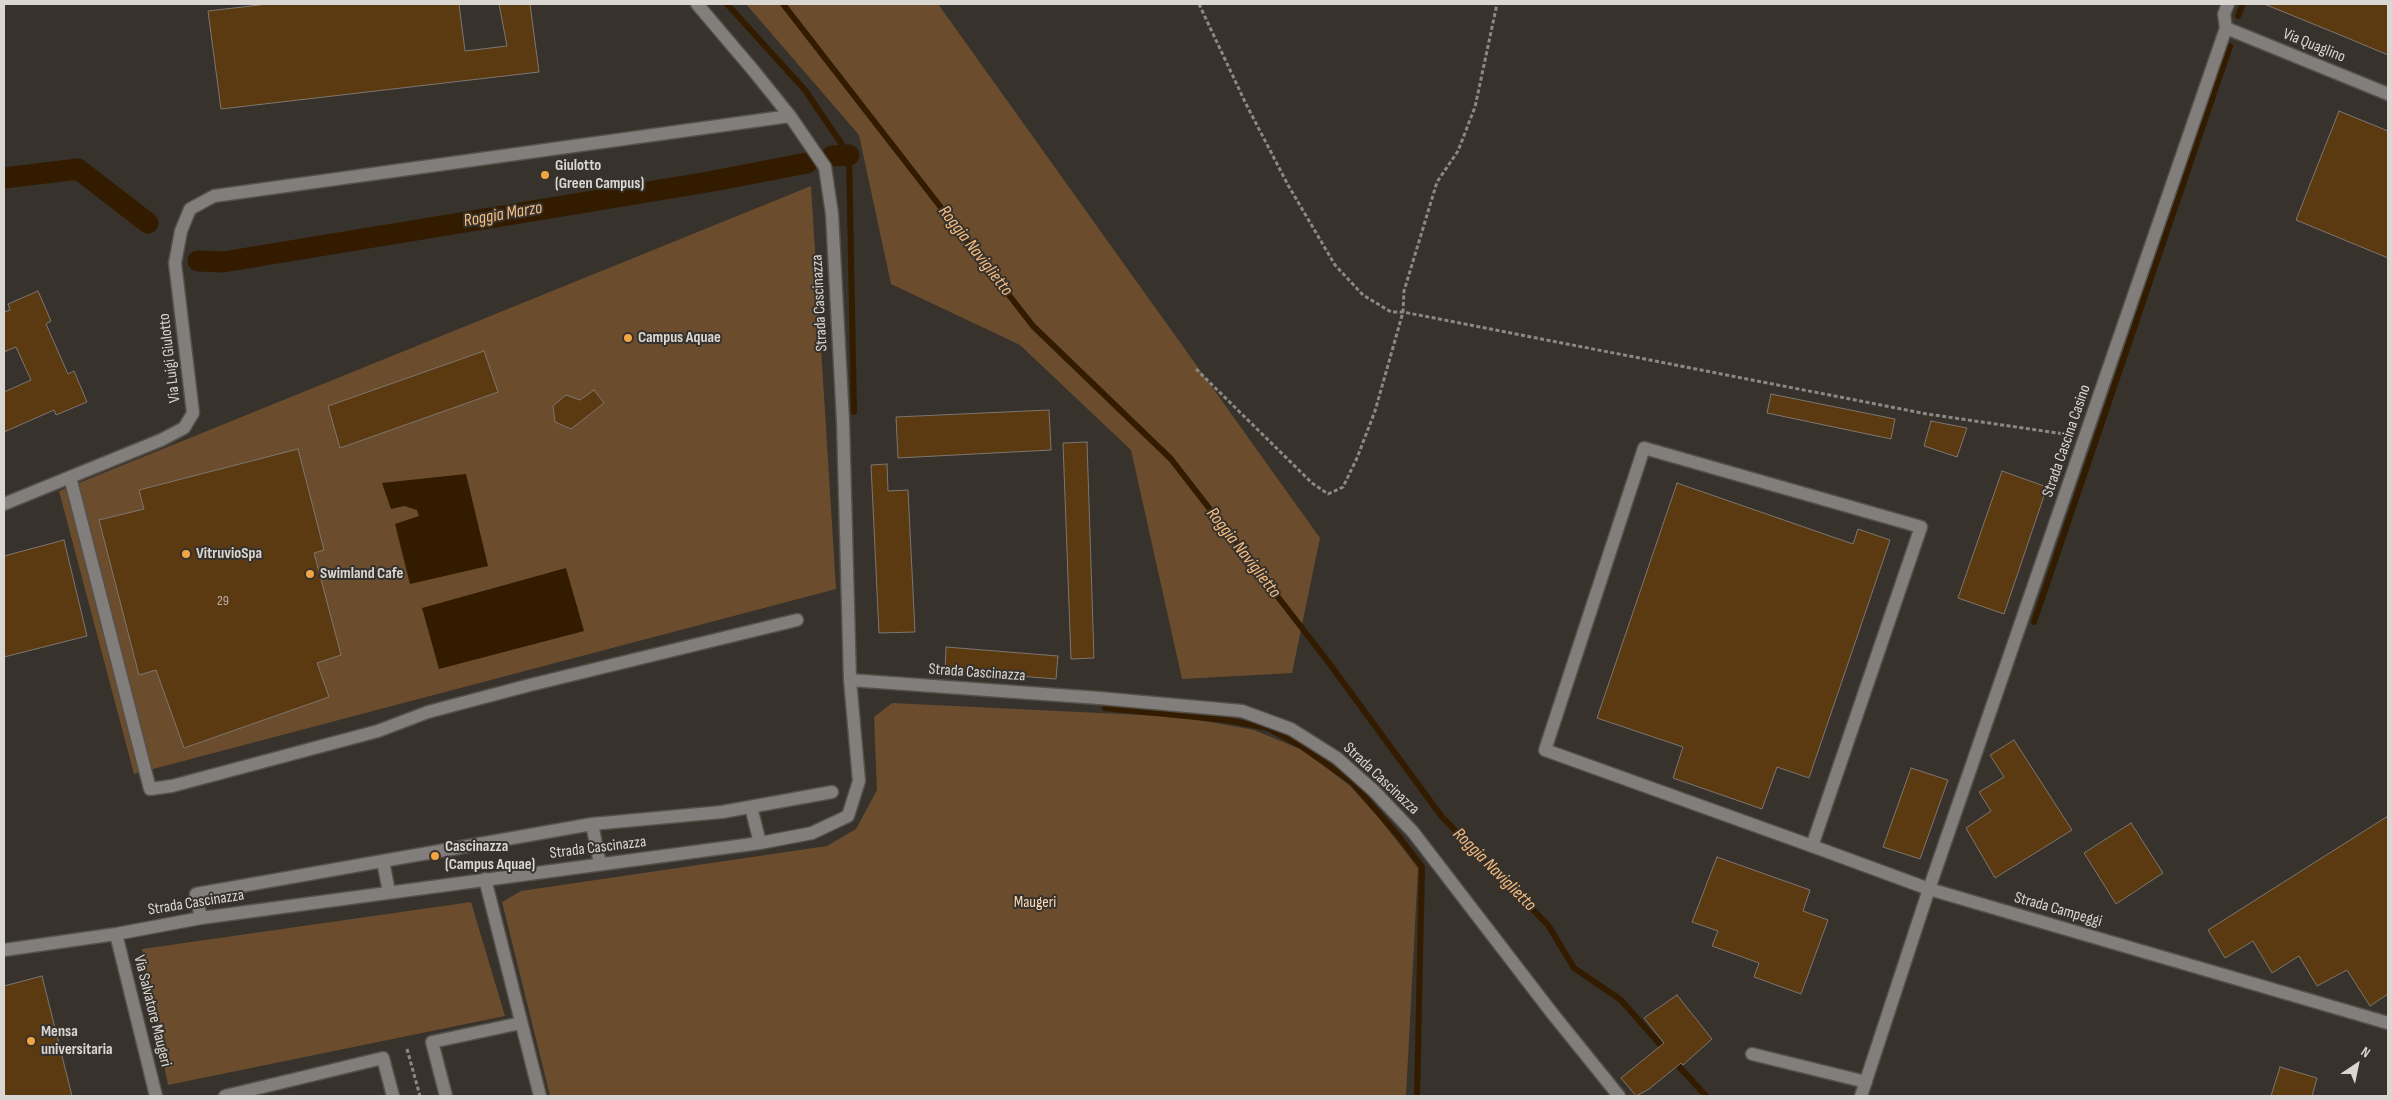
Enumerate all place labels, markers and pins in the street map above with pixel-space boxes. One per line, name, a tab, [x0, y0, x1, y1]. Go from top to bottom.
place label: Giulotto (Green Campus)	[555, 156, 644, 194]
marker: Giulotto (Green Campus)	[539, 169, 551, 181]
place label: Campus Aquae	[638, 328, 721, 348]
marker: Campus Aquae	[622, 332, 634, 344]
place label: VitruvioSpa	[196, 544, 262, 564]
marker: VitruvioSpa	[180, 548, 192, 560]
place label: Swimland Cafe	[320, 564, 403, 584]
marker: Swimland Cafe	[304, 568, 316, 580]
place label: Cascinazza (Campus Aquae)	[445, 837, 535, 875]
marker: Cascinazza (Campus Aquae)	[429, 850, 441, 862]
place label: Mensa universitaria	[41, 1022, 113, 1060]
marker: Mensa universitaria	[25, 1035, 37, 1047]

